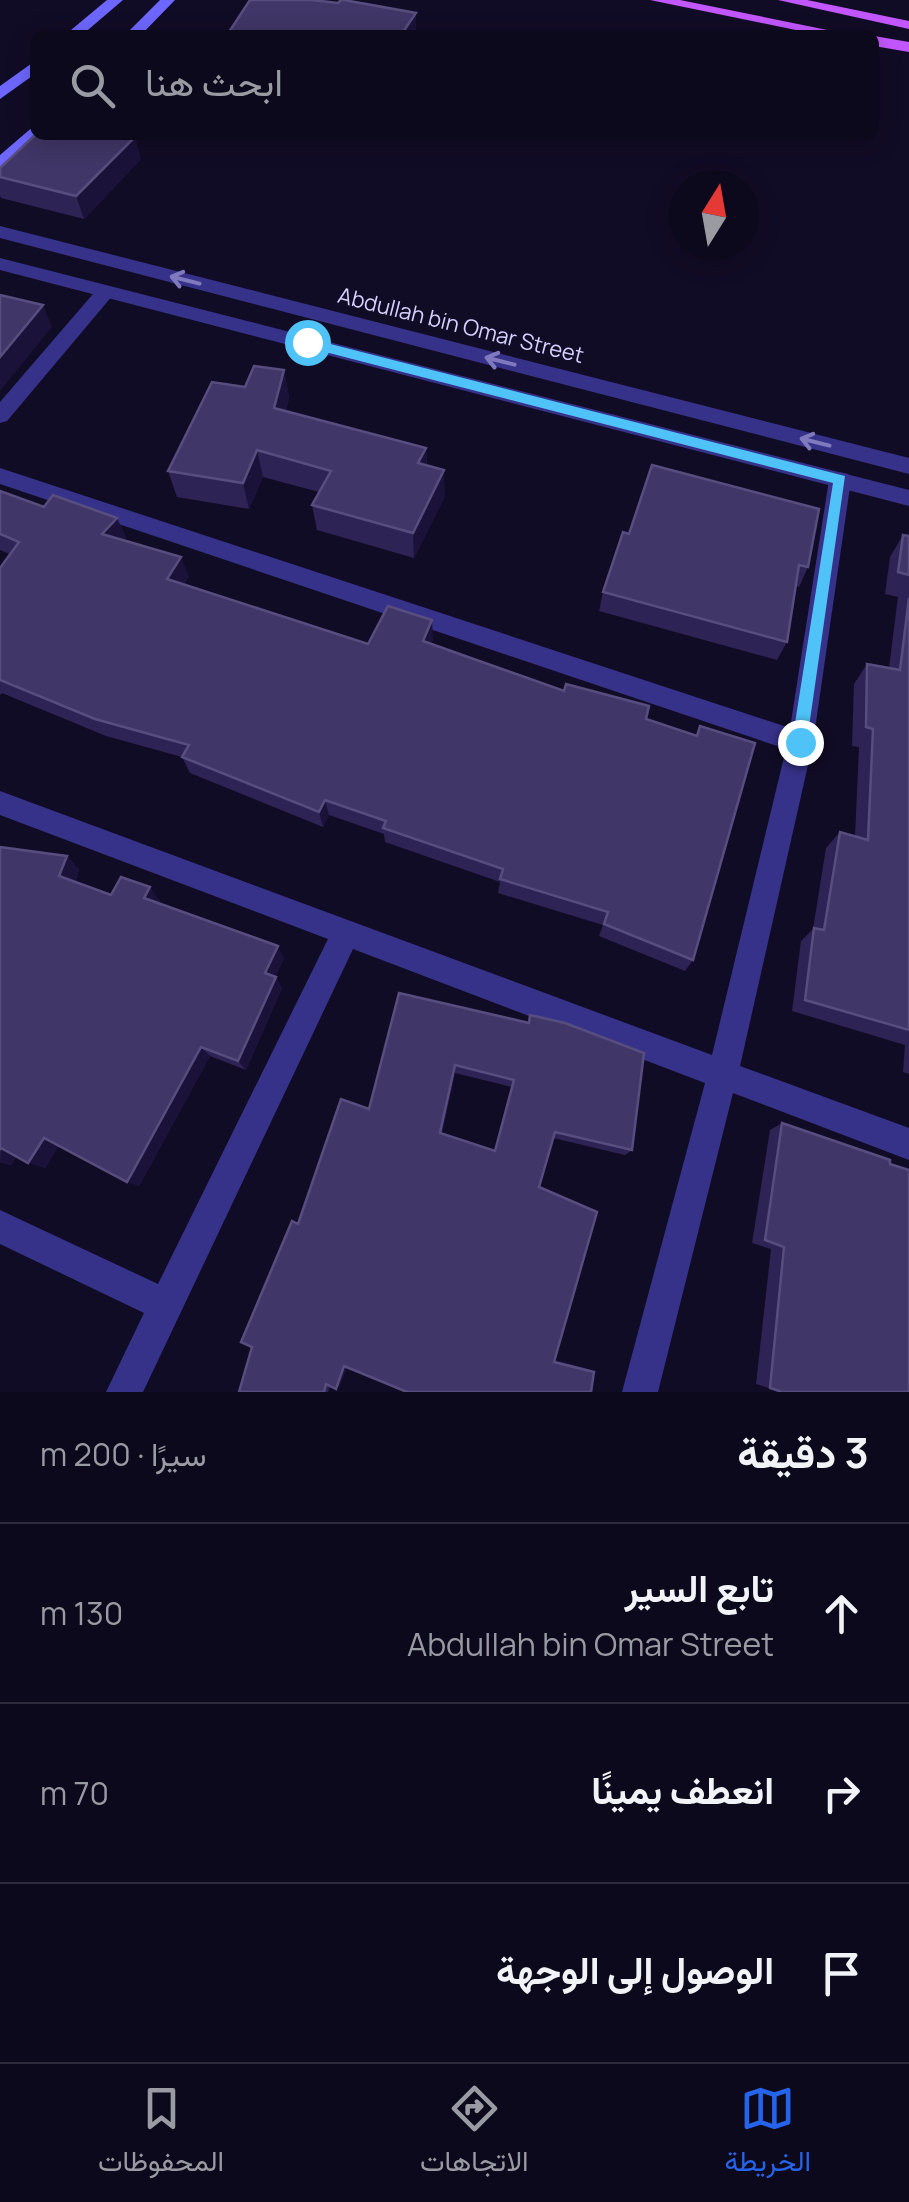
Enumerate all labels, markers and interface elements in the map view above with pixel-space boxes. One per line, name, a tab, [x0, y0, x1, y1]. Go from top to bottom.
search box	[30, 30, 879, 140]
text: ابحث هنا	[145, 55, 283, 107]
icon: search	[65, 58, 120, 113]
north arrow	[669, 170, 759, 260]
one-way arrow	[170, 269, 201, 288]
street label: Abdullah bin Omar Street	[335, 280, 587, 370]
route start	[285, 320, 331, 366]
one-way arrow	[485, 351, 517, 369]
one-way arrow	[800, 432, 832, 450]
route end	[778, 720, 824, 766]
text: 3 دقيقة	[737, 1423, 869, 1481]
text: سيرًا · 200 m	[40, 1432, 206, 1476]
text: تابع السير	[625, 1561, 774, 1613]
icon: ahead	[814, 1586, 869, 1641]
text: 130 m	[40, 1591, 123, 1635]
text: Abdullah bin Omar Street	[407, 1622, 774, 1666]
text: انعطف يمينًا	[591, 1763, 774, 1815]
icon: right	[814, 1766, 869, 1821]
text: 70 m	[40, 1771, 109, 1815]
text: الوصول إلى الوجهة	[496, 1943, 774, 1995]
icon: arrive	[814, 1946, 869, 2001]
tab: المحفوظات	[98, 2081, 224, 2186]
tab: الاتجاهات	[420, 2081, 529, 2186]
tab: الخريطة	[724, 2081, 811, 2186]

